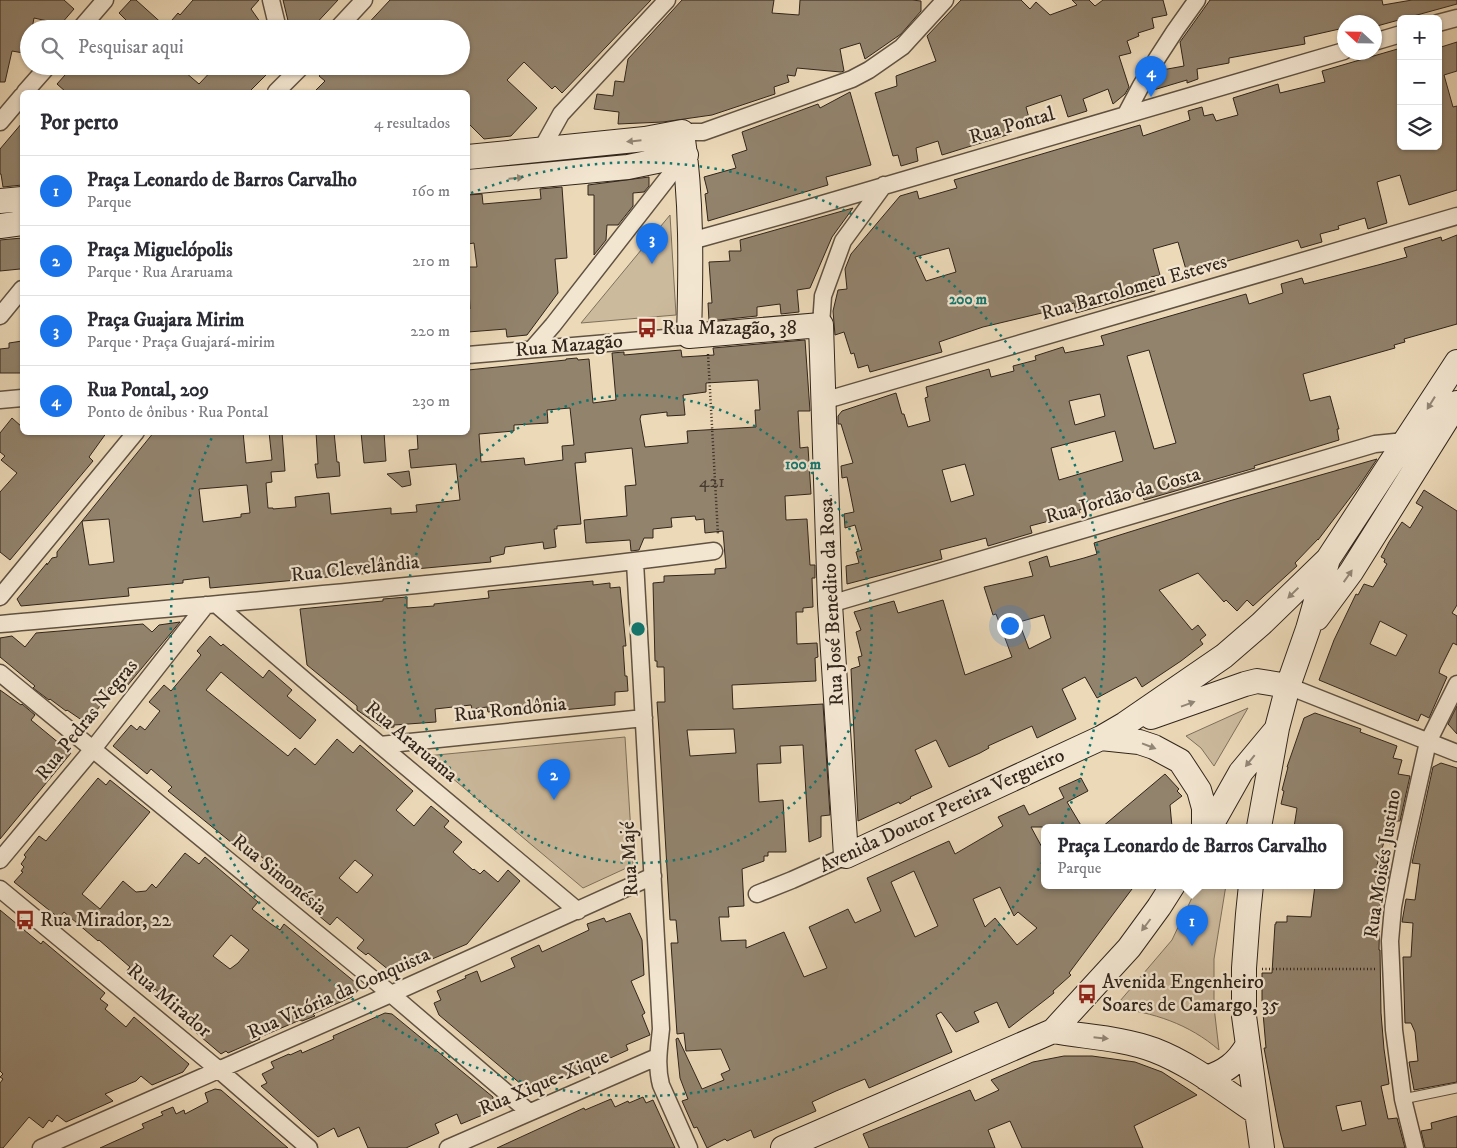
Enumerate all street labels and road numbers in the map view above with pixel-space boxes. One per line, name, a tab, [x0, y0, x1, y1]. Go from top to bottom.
street label: Rua Pontal	[966, 102, 1058, 150]
street label: Rua Bartolomeu Esteves	[1038, 249, 1230, 327]
street label: Rua Mazagão	[514, 329, 624, 363]
street label: Rua Jordão da Costa	[1043, 462, 1204, 530]
street label: Rua José Benedito da Rosa	[814, 497, 850, 707]
street label: Rua Clevelândia	[290, 550, 421, 588]
street label: Rua Pedras Negras	[30, 654, 144, 786]
street label: Rua Rondônia	[453, 692, 568, 728]
street label: Rua Araruama	[359, 696, 463, 788]
street label: Avenida Doutor Pereira Vergueiro	[815, 743, 1069, 879]
street label: Rua Moisés Justino	[1359, 788, 1407, 940]
street label: Rua Majé	[616, 820, 644, 897]
street label: Rua Simonésia	[226, 829, 332, 921]
street label: Rua Vitória da Conquista	[244, 942, 435, 1046]
street label: Rua Mirador	[122, 959, 217, 1044]
street label: Rua Xique-Xique	[475, 1044, 613, 1122]

